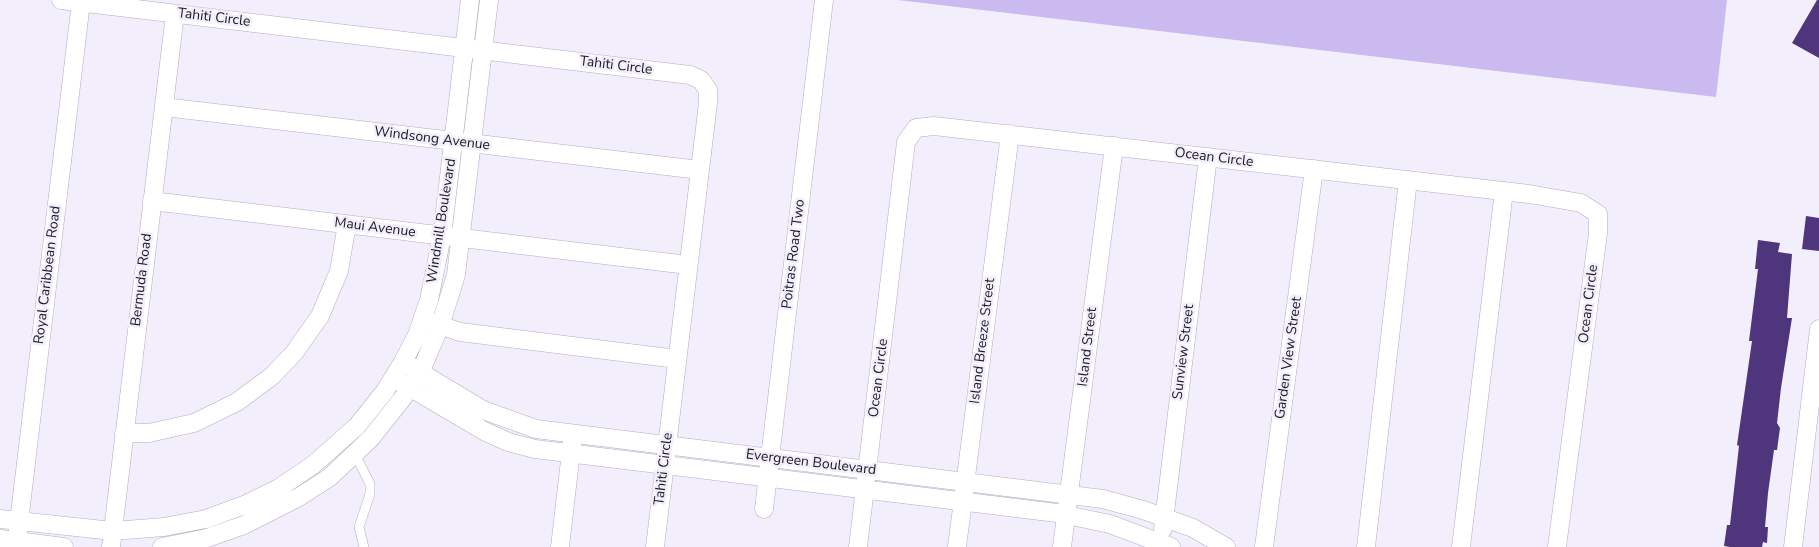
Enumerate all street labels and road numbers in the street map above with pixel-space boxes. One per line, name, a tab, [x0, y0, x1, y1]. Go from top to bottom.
street label: Tahiti Circle	[177, 5, 251, 31]
street label: Tahiti Circle	[579, 53, 653, 79]
street label: Windsong Avenue	[373, 124, 491, 154]
street label: Ocean Circle	[1174, 145, 1254, 171]
street label: Windmill Boulevard	[424, 157, 460, 285]
street label: Poitras Road Two	[779, 198, 809, 310]
street label: Royal Caribbean Road	[31, 205, 65, 345]
street label: Maui Avenue	[333, 215, 417, 241]
street label: Bermuda Road	[128, 233, 156, 327]
street label: Ocean Circle	[1576, 264, 1602, 344]
street label: Island Breeze Street	[967, 277, 999, 405]
street label: Garden View Street	[1272, 296, 1306, 420]
street label: Sunview Street	[1170, 303, 1198, 401]
street label: Island Street	[1075, 306, 1101, 388]
street label: Ocean Circle	[866, 338, 892, 418]
street label: Tahiti Circle	[651, 432, 677, 506]
street label: Evergreen Boulevard	[745, 447, 877, 479]

